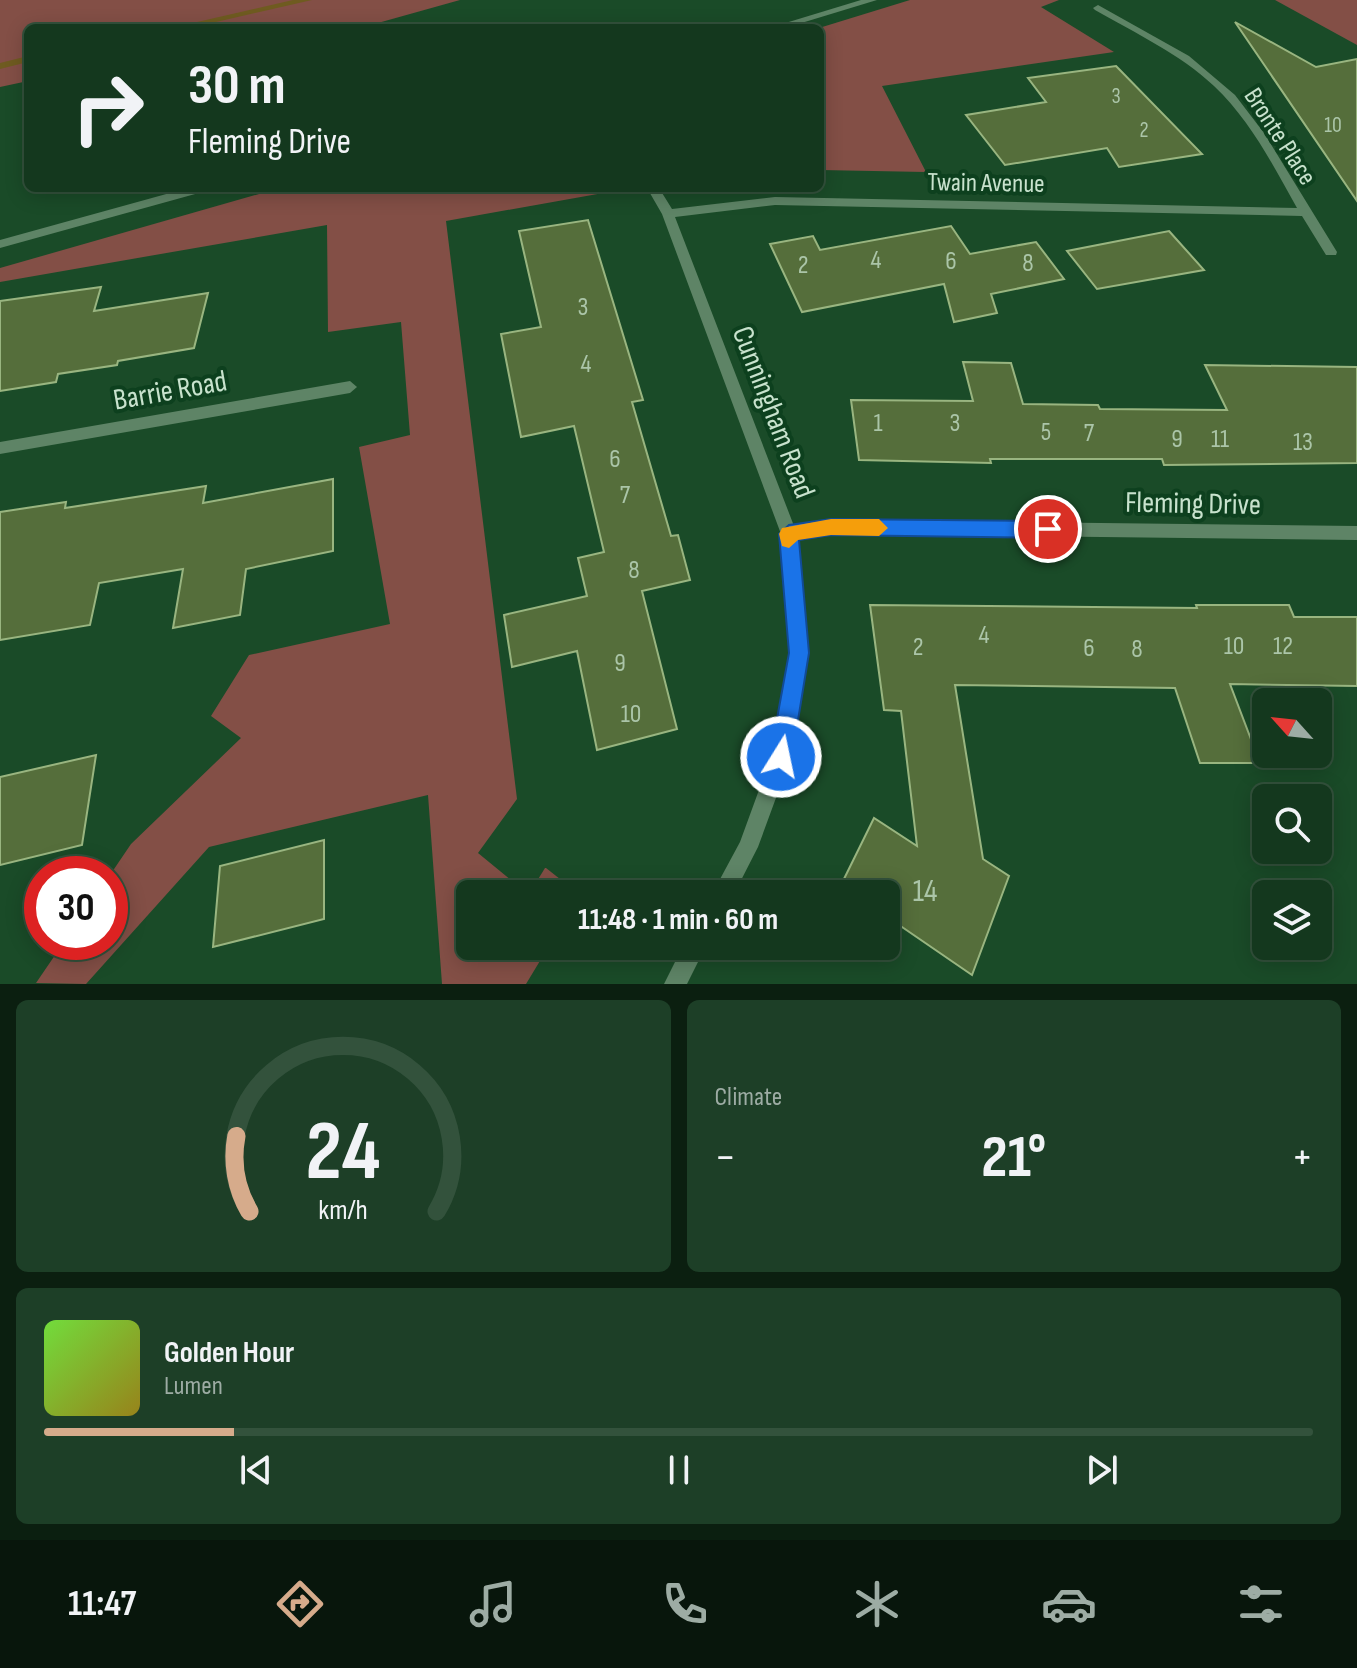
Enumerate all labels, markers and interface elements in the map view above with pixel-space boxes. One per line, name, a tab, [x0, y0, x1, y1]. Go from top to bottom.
text: 30 m	[188, 53, 286, 120]
icon: right	[56, 56, 160, 160]
street label: Bronte Place	[1237, 82, 1323, 191]
house number: 3	[1111, 83, 1121, 110]
house number: 10	[1324, 112, 1342, 139]
house number: 2	[1139, 117, 1149, 144]
text: Fleming Drive	[188, 121, 351, 164]
street label: Twain Avenue	[927, 167, 1045, 200]
house number: 4	[871, 245, 882, 276]
house number: 6	[945, 246, 957, 277]
house number: 8	[1022, 248, 1034, 279]
house number: 2	[798, 250, 808, 281]
house number: 3	[578, 292, 588, 323]
street label: Cunningham Road	[724, 321, 822, 504]
house number: 4	[581, 349, 592, 380]
street label: Barrie Road	[111, 363, 230, 419]
house number: 1	[873, 408, 883, 439]
house number: 3	[950, 408, 960, 439]
house number: 5	[1041, 417, 1051, 448]
house number: 7	[1084, 418, 1095, 449]
house number: 9	[1171, 424, 1183, 455]
house number: 11	[1211, 424, 1229, 455]
house number: 13	[1293, 427, 1313, 458]
house number: 6	[609, 444, 621, 475]
house number: 7	[620, 480, 631, 511]
street label: Fleming Drive	[1125, 485, 1261, 523]
pin	[1014, 495, 1082, 563]
icon: arrive	[1026, 507, 1070, 551]
house number: 8	[628, 555, 640, 586]
house number: 4	[979, 620, 990, 651]
house number: 10	[1224, 631, 1244, 662]
house number: 12	[1273, 631, 1293, 662]
house number: 2	[913, 632, 923, 663]
house number: 6	[1083, 633, 1095, 664]
house number: 8	[1131, 634, 1143, 665]
house number: 9	[614, 648, 626, 679]
north arrow	[1252, 688, 1332, 768]
map controls	[1252, 688, 1332, 960]
house number: 10	[621, 699, 641, 730]
position arrow	[739, 715, 823, 799]
button: search	[1252, 784, 1332, 864]
speed limit sign: 30	[24, 856, 128, 960]
house number: 14	[913, 872, 937, 911]
button: layers	[1252, 880, 1332, 960]
text: 11:48 · 1 min · 60 m	[578, 902, 778, 938]
text: Climate	[715, 1082, 782, 1113]
text: 24	[306, 1103, 381, 1203]
text: 21°	[981, 1122, 1046, 1194]
text: −	[715, 1131, 736, 1184]
text: +	[1291, 1131, 1313, 1184]
text: km/h	[319, 1193, 368, 1228]
text: Golden Hour	[164, 1335, 294, 1371]
text: Lumen	[164, 1371, 223, 1402]
icon: previous	[234, 1448, 278, 1492]
icon: pause	[657, 1448, 701, 1492]
icon: next	[1080, 1448, 1124, 1492]
icon: directions	[272, 1576, 328, 1632]
icon: music	[465, 1576, 521, 1632]
icon: phone	[657, 1576, 713, 1632]
icon: climate	[849, 1576, 905, 1632]
icon: car	[1041, 1576, 1097, 1632]
icon: filters	[1233, 1576, 1289, 1632]
text: 11:47	[68, 1583, 136, 1626]

